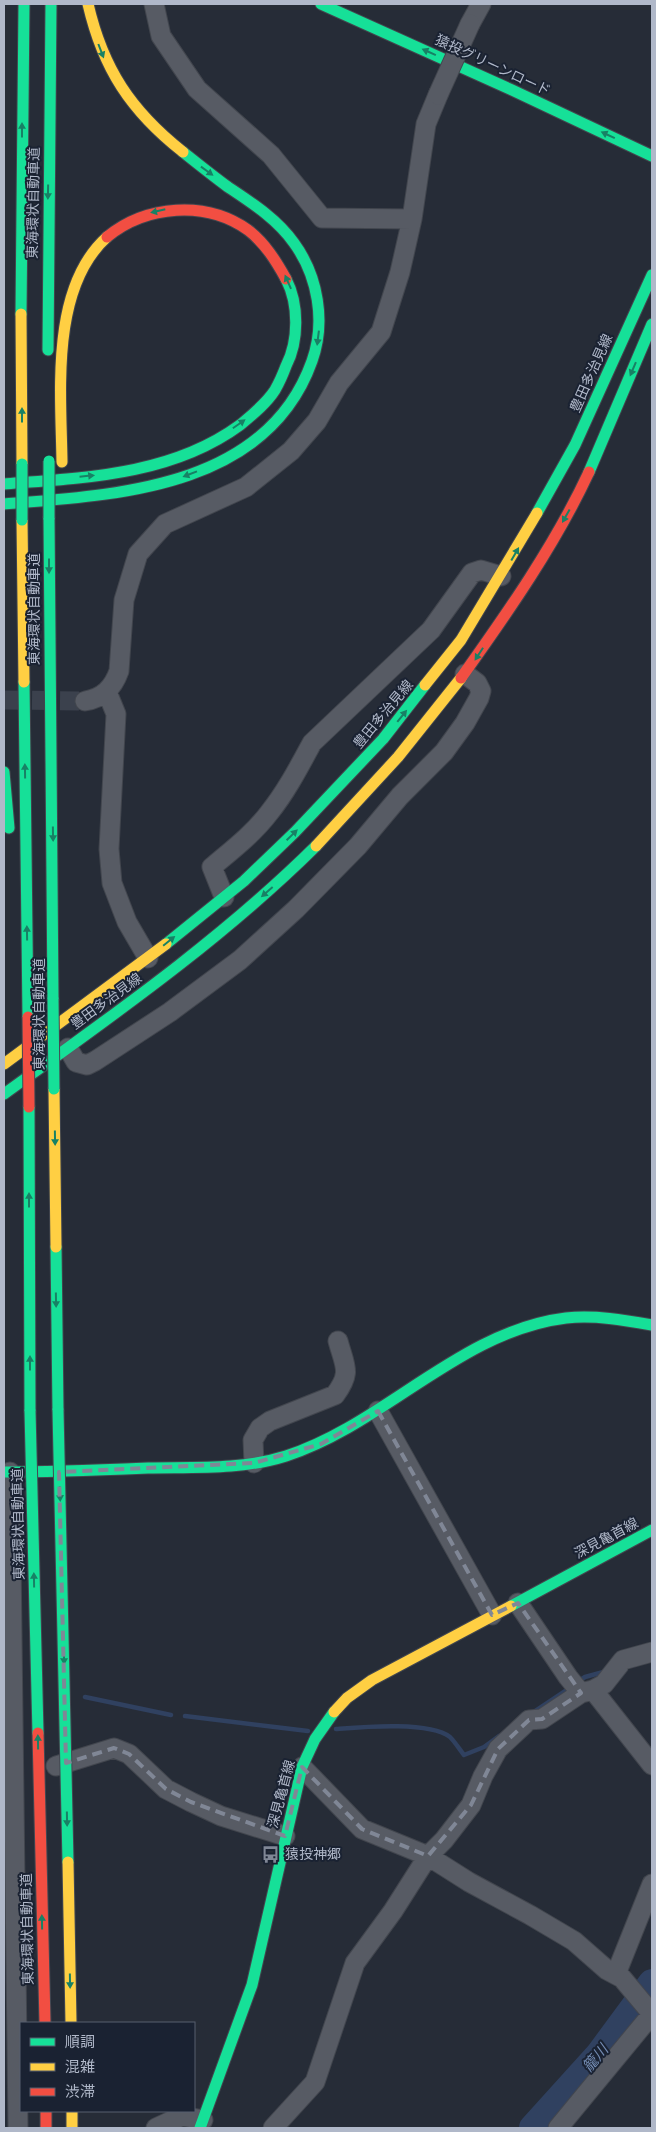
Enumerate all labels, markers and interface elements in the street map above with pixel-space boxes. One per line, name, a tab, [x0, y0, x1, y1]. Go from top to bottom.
street label: 猿投グリーンロード	[433, 31, 553, 99]
one-way arrow	[98, 43, 105, 58]
one-way arrow	[422, 48, 436, 56]
one-way arrow	[18, 122, 26, 138]
one-way arrow	[601, 131, 615, 139]
street label: 東海環状自動車道	[24, 147, 42, 259]
one-way arrow	[200, 166, 213, 176]
one-way arrow	[44, 185, 52, 201]
one-way arrow	[151, 207, 166, 215]
one-way arrow	[284, 275, 292, 289]
one-way arrow	[314, 331, 322, 347]
street label: 豊田多治見線	[567, 331, 615, 415]
one-way arrow	[629, 361, 637, 376]
one-way arrow	[18, 407, 26, 423]
one-way arrow	[232, 419, 246, 429]
one-way arrow	[182, 470, 197, 478]
one-way arrow	[79, 472, 95, 480]
one-way arrow	[562, 510, 571, 523]
one-way arrow	[510, 547, 519, 560]
street label: 東海環状自動車道	[26, 553, 42, 665]
one-way arrow	[45, 559, 53, 575]
one-way arrow	[474, 647, 484, 660]
street label: 豊田多治見線	[350, 677, 416, 751]
one-way arrow	[397, 710, 408, 723]
one-way arrow	[20, 762, 28, 778]
one-way arrow	[49, 826, 57, 842]
one-way arrow	[286, 829, 298, 841]
one-way arrow	[262, 886, 274, 898]
one-way arrow	[23, 925, 31, 941]
one-way arrow	[162, 935, 175, 946]
street label: 東海環状自動車道	[31, 958, 47, 1070]
street label: 豊田多治見線	[67, 970, 145, 1032]
one-way arrow	[51, 1130, 59, 1146]
one-way arrow	[25, 1192, 33, 1208]
one-way arrow	[53, 1293, 61, 1309]
one-way arrow	[26, 1354, 34, 1370]
street label: 東海環状自動車道	[9, 1468, 27, 1580]
one-way arrow	[56, 1486, 64, 1502]
street label: 深見亀首線	[571, 1515, 641, 1561]
one-way arrow	[30, 1571, 38, 1587]
one-way arrow	[60, 1649, 68, 1665]
one-way arrow	[34, 1734, 42, 1750]
street label: 深見亀首線	[264, 1758, 298, 1830]
one-way arrow	[63, 1811, 71, 1827]
bus stop icon: 猿投神郷	[261, 1844, 281, 1864]
place label: 猿投神郷	[285, 1846, 341, 1862]
street label: 東海環状自動車道	[18, 1873, 36, 1985]
one-way arrow	[38, 1914, 46, 1930]
one-way arrow	[66, 1974, 74, 1990]
legend	[20, 2022, 195, 2112]
text: 順調	[65, 2033, 95, 2050]
water label: 籠川	[579, 2040, 612, 2075]
text: 混雑	[65, 2058, 95, 2075]
text: 渋滞	[65, 2083, 95, 2100]

